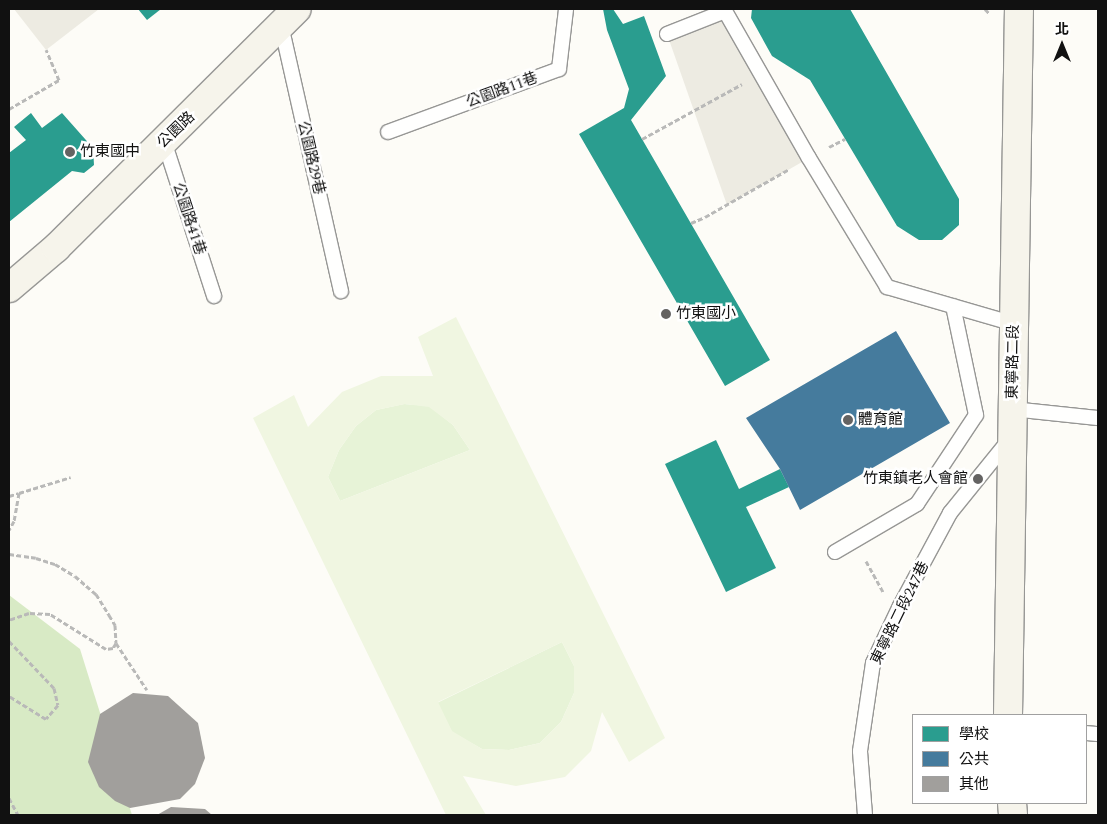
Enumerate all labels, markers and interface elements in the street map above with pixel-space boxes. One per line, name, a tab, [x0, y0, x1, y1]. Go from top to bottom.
text: 北	[1055, 19, 1069, 40]
north arrow	[1037, 20, 1087, 70]
street label: 公園路11巷	[464, 69, 540, 111]
street label: 公園路	[154, 108, 198, 152]
street label: 公園路29巷	[294, 119, 328, 197]
place label: 竹東國中	[80, 143, 140, 161]
marker: 竹東國中	[64, 146, 76, 158]
street label: 公園路41巷	[169, 181, 209, 257]
place label: 竹東國小	[676, 305, 736, 323]
marker: 竹東國小	[660, 308, 672, 320]
street label: 東寧路二段	[1003, 324, 1023, 400]
place label: 體育館	[858, 411, 903, 429]
marker: 體育館	[842, 414, 854, 426]
place label: 竹東鎮老人會館	[863, 470, 968, 488]
marker: 竹東鎮老人會館	[972, 473, 984, 485]
street label: 東寧路二段247巷	[867, 558, 933, 668]
legend	[912, 714, 1087, 804]
text: 學校	[959, 723, 989, 746]
text: 公共	[959, 748, 989, 771]
text: 其他	[959, 773, 989, 796]

